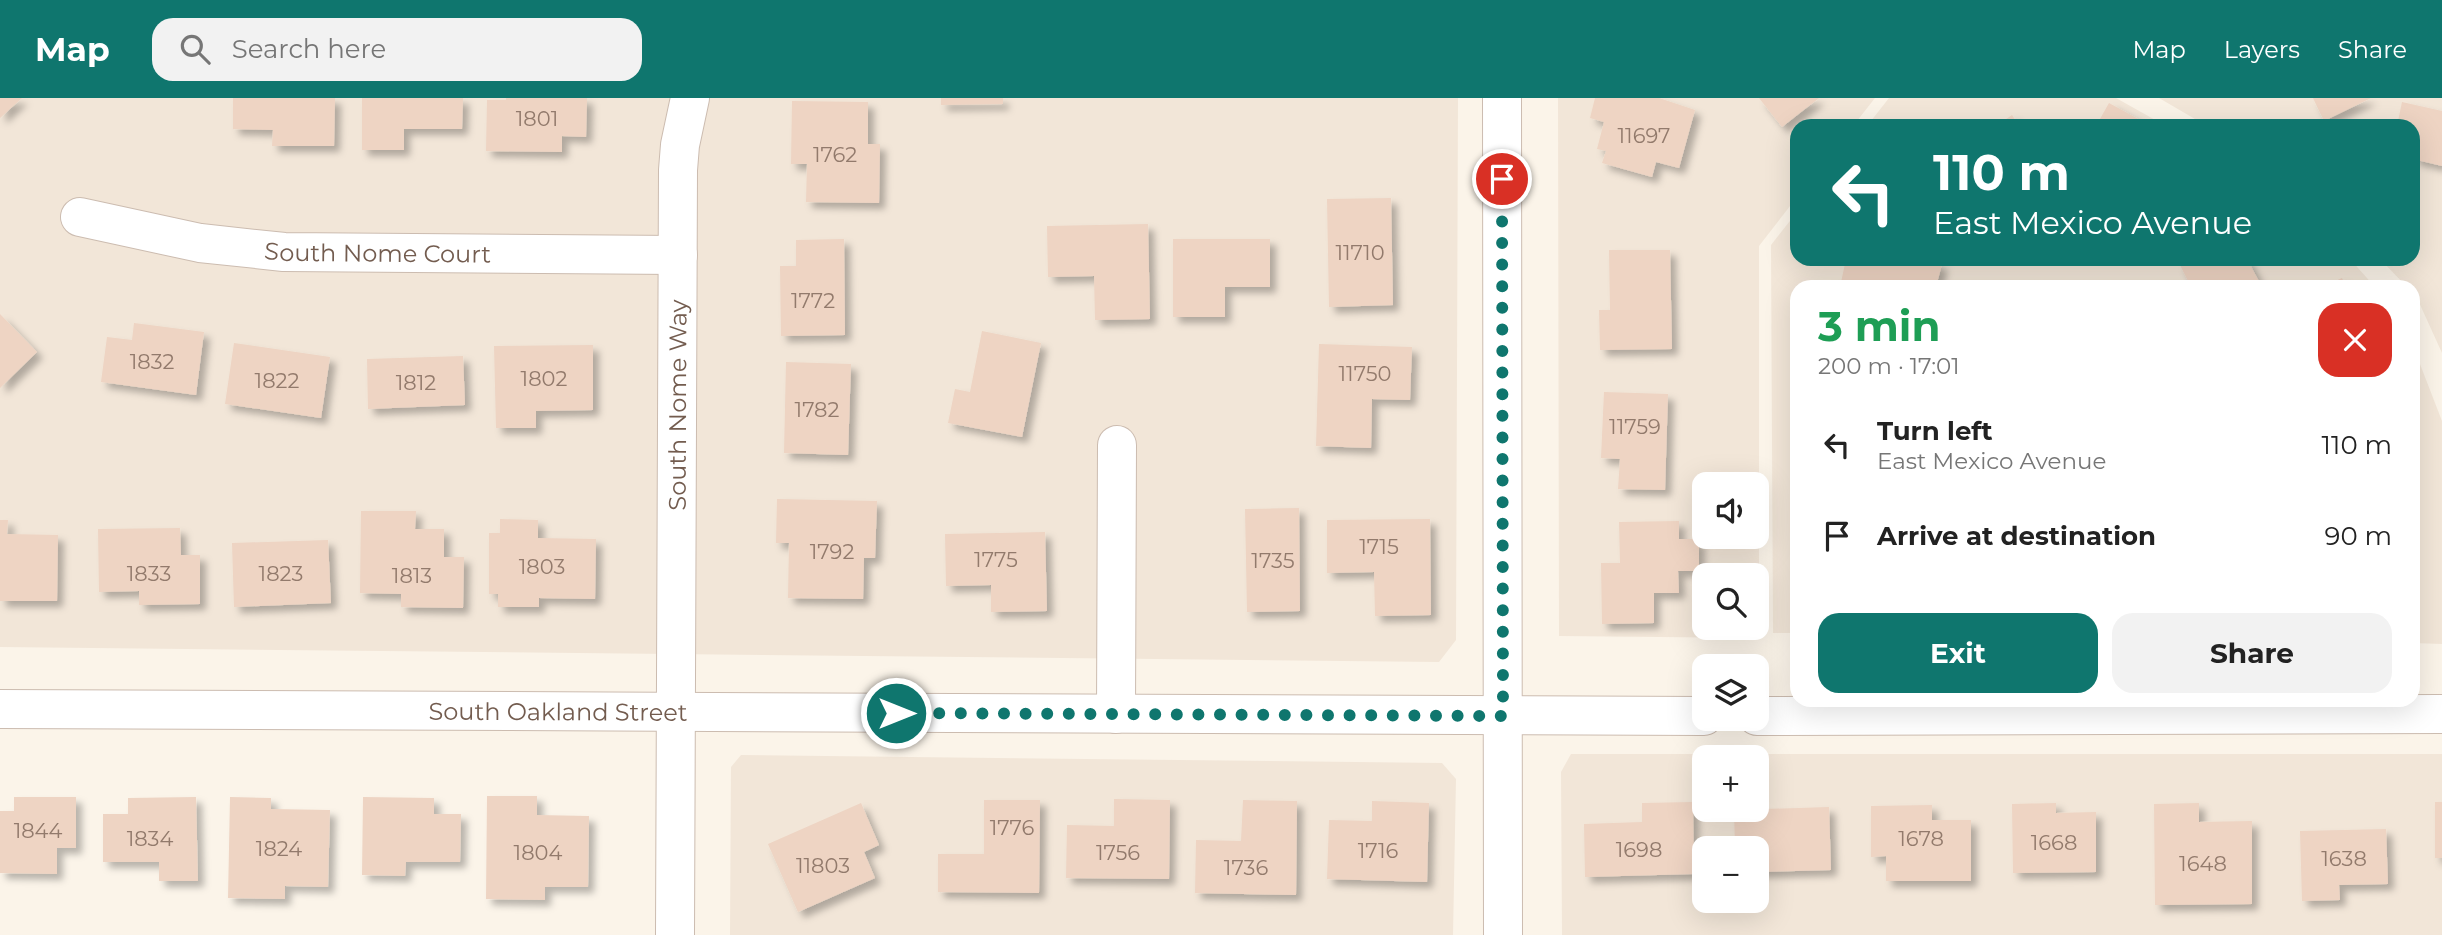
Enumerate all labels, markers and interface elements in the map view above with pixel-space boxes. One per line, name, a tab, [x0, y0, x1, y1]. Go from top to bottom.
search box	[152, 18, 642, 81]
text: Map	[35, 29, 110, 69]
icon: search	[176, 30, 214, 68]
text: Search here	[232, 33, 386, 65]
text: Map	[2132, 35, 2186, 64]
text: Layers	[2224, 35, 2300, 64]
text: Share	[2338, 35, 2407, 64]
house number: 1801	[516, 106, 558, 131]
house number: 11697	[1618, 123, 1670, 148]
house number: 1762	[813, 142, 857, 167]
text: 110 m	[1933, 143, 2070, 202]
icon: left	[1818, 147, 1909, 238]
pin	[1472, 149, 1532, 209]
icon: arrive	[1483, 160, 1521, 198]
text: East Mexico Avenue	[1933, 203, 2252, 242]
street label: South Nome Court	[263, 236, 491, 268]
house number: 11710	[1335, 240, 1385, 265]
house number: 1772	[791, 288, 835, 313]
street label: South Nome Way	[662, 299, 692, 511]
text: 3 min	[1818, 300, 1940, 352]
button: close	[2318, 303, 2392, 377]
house number: 1832	[130, 349, 174, 374]
text: 200 m · 17:01	[1818, 352, 1960, 380]
house number: 11750	[1339, 361, 1391, 386]
house number: 1802	[521, 366, 567, 391]
house number: 1822	[255, 368, 299, 393]
house number: 1812	[396, 370, 436, 395]
house number: 1782	[795, 397, 840, 422]
house number: 11759	[1609, 414, 1661, 439]
text: Turn left	[1877, 415, 1993, 447]
icon: left	[1818, 426, 1856, 464]
text: 110 m	[2322, 429, 2392, 461]
text: East Mexico Avenue	[1877, 447, 2106, 475]
map controls	[1692, 472, 1769, 913]
button: sound	[1692, 472, 1769, 549]
icon: arrive	[1818, 517, 1856, 555]
text: Arrive at destination	[1877, 520, 2156, 552]
text: 90 m	[2325, 520, 2392, 552]
house number: 1715	[1359, 534, 1399, 559]
house number: 1792	[810, 539, 854, 564]
house number: 1775	[974, 547, 1018, 572]
house number: 1735	[1251, 548, 1295, 573]
house number: 1803	[519, 554, 565, 579]
house number: 1833	[127, 561, 171, 586]
house number: 1823	[259, 561, 303, 586]
house number: 1813	[392, 563, 432, 588]
button: search	[1692, 563, 1769, 640]
button: Exit	[1818, 613, 2098, 693]
button: Share	[2112, 613, 2392, 693]
button: layers	[1692, 654, 1769, 731]
position arrow	[859, 676, 933, 750]
street label: South Oakland Street	[428, 696, 688, 726]
button: +	[1692, 745, 1769, 822]
house number: 1776	[990, 815, 1035, 840]
house number: 1844	[14, 818, 62, 843]
house number: 1834	[127, 826, 173, 851]
house number: 1678	[1898, 826, 1944, 851]
house number: 1668	[2031, 830, 2077, 855]
house number: 1824	[256, 836, 302, 861]
button: −	[1692, 836, 1769, 913]
house number: 1698	[1616, 837, 1662, 862]
house number: 1716	[1358, 838, 1398, 863]
house number: 1804	[514, 840, 562, 865]
house number: 1756	[1096, 840, 1140, 865]
house number: 1638	[2321, 846, 2367, 871]
house number: 1648	[2179, 851, 2227, 876]
house number: 11803	[796, 853, 850, 878]
house number: 1736	[1224, 855, 1268, 880]

